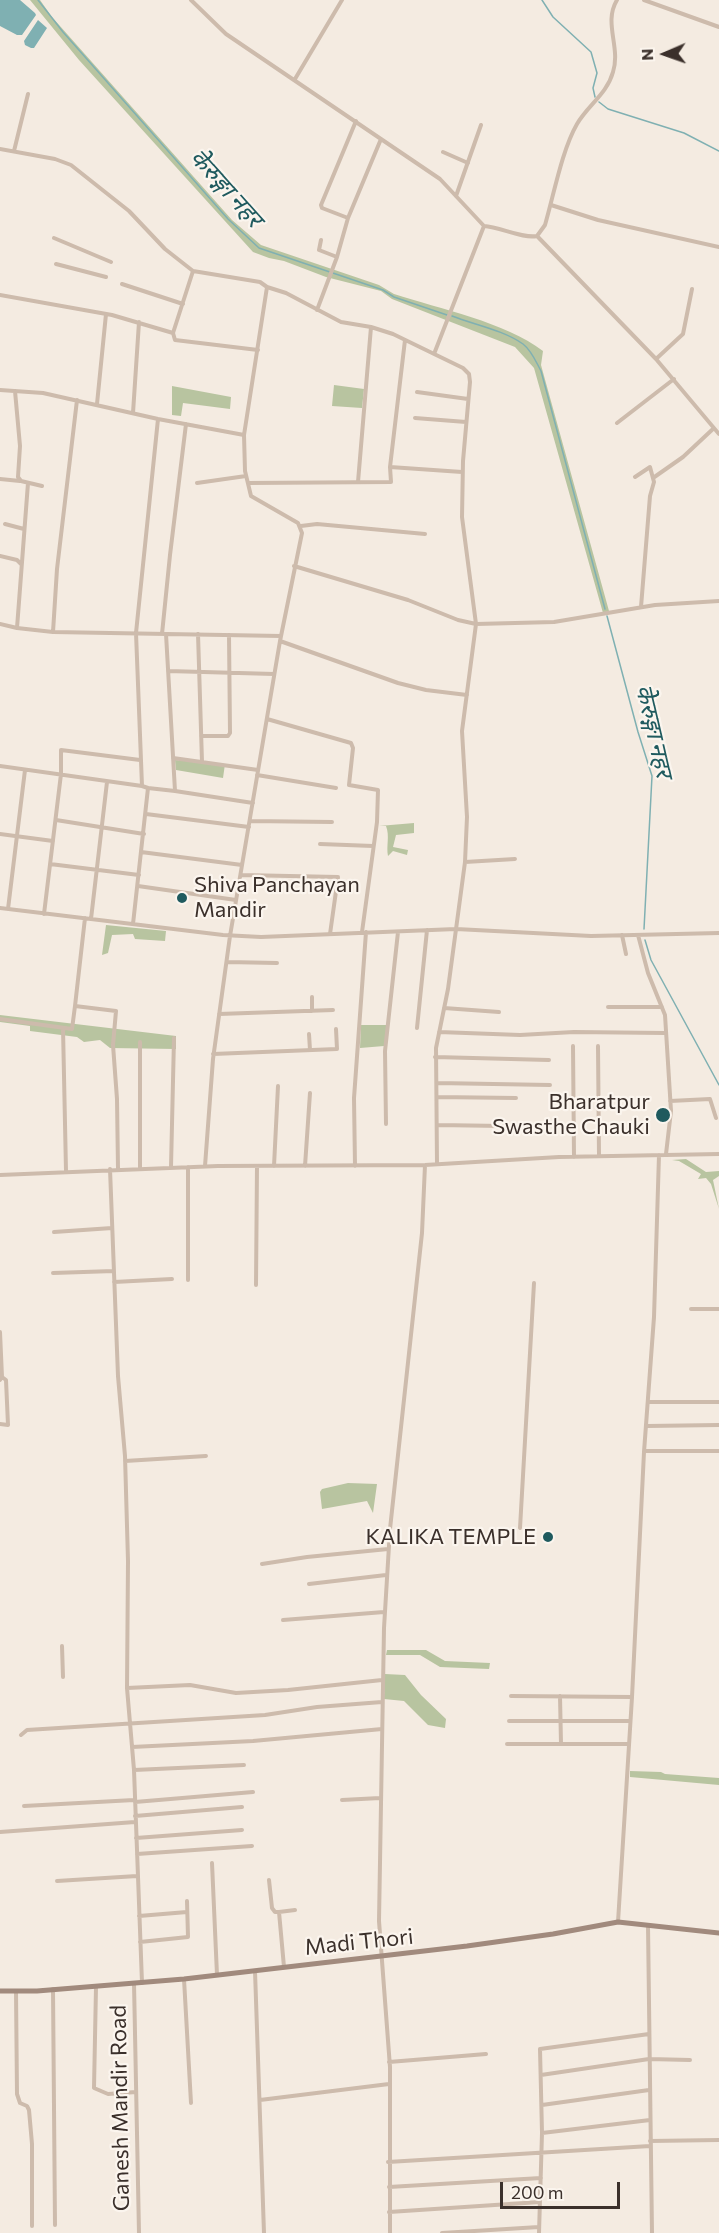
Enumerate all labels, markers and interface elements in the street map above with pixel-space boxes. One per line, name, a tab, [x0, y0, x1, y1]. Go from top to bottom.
north arrow	[635, 24, 695, 84]
text: N	[637, 48, 656, 61]
water label: केेरुङ्गा नहर	[184, 143, 268, 233]
water label: केेरुङ्गा नहर	[629, 682, 679, 780]
place label: Shiva Panchayan Mandir	[194, 872, 360, 924]
marker: Shiva Panchayan Mandir	[175, 891, 189, 905]
place label: Bharatpur Swasthe Chauki	[492, 1089, 650, 1140]
marker: Bharatpur Swasthe Chauki	[654, 1106, 672, 1124]
place label: KALIKA TEMPLE	[365, 1524, 536, 1550]
marker: KALIKA TEMPLE	[541, 1530, 555, 1544]
street label: Madi Thori	[303, 1923, 415, 1961]
street label: Ganesh Mandir Road	[105, 2005, 135, 2211]
scale bar	[503, 2170, 623, 2208]
text: 200 m	[511, 2181, 564, 2203]

